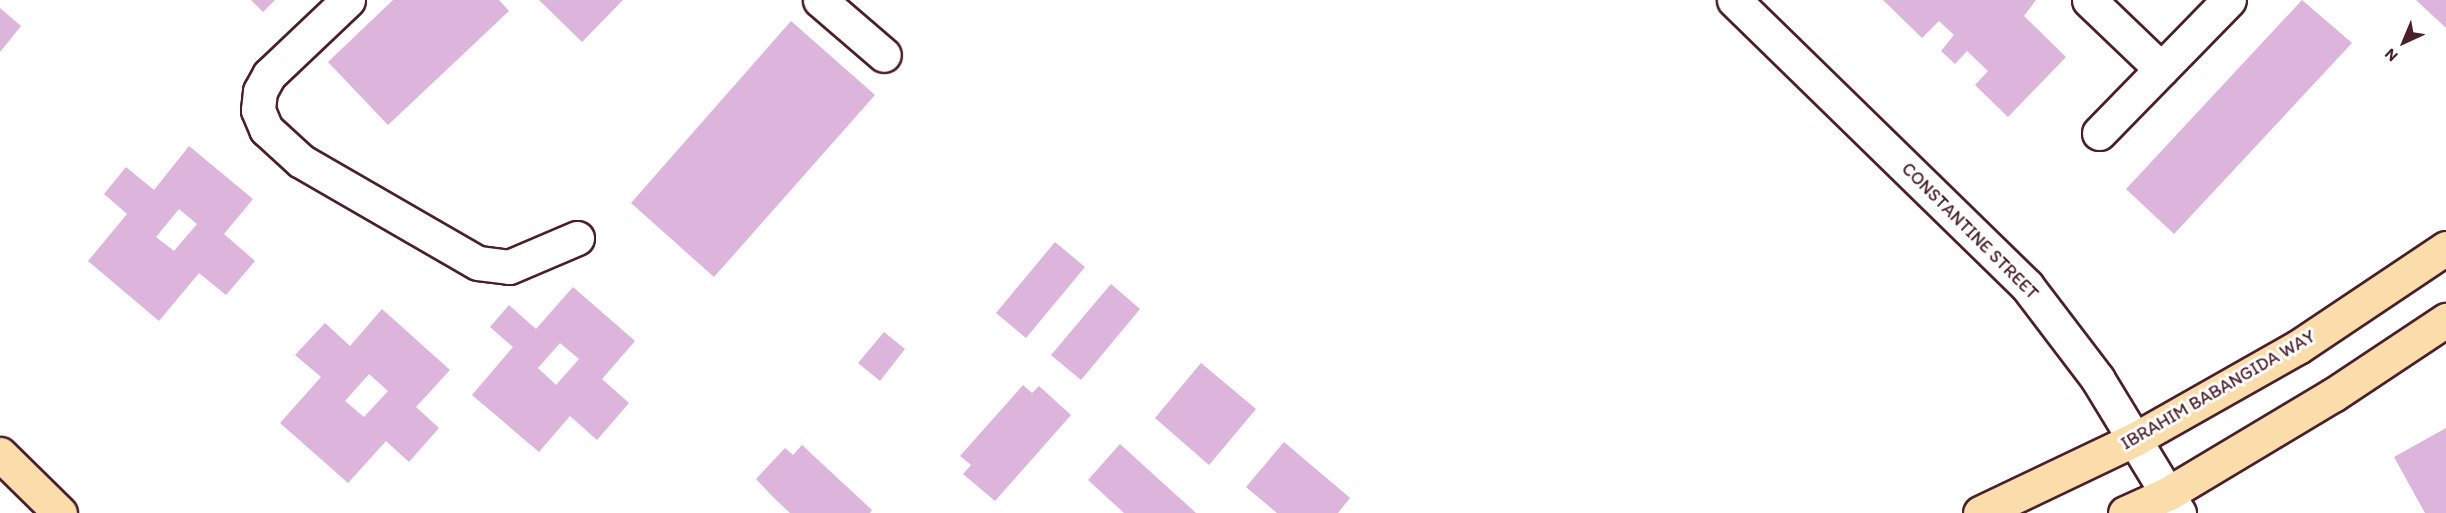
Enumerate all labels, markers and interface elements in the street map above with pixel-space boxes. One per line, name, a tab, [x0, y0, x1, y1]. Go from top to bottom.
north arrow	[2374, 12, 2434, 72]
text: N	[2381, 45, 2402, 66]
street label: CONSTANTINE STREET	[1897, 158, 2043, 304]
street label: IBRAHIM BABANGIDA WAY	[2118, 326, 2318, 454]

